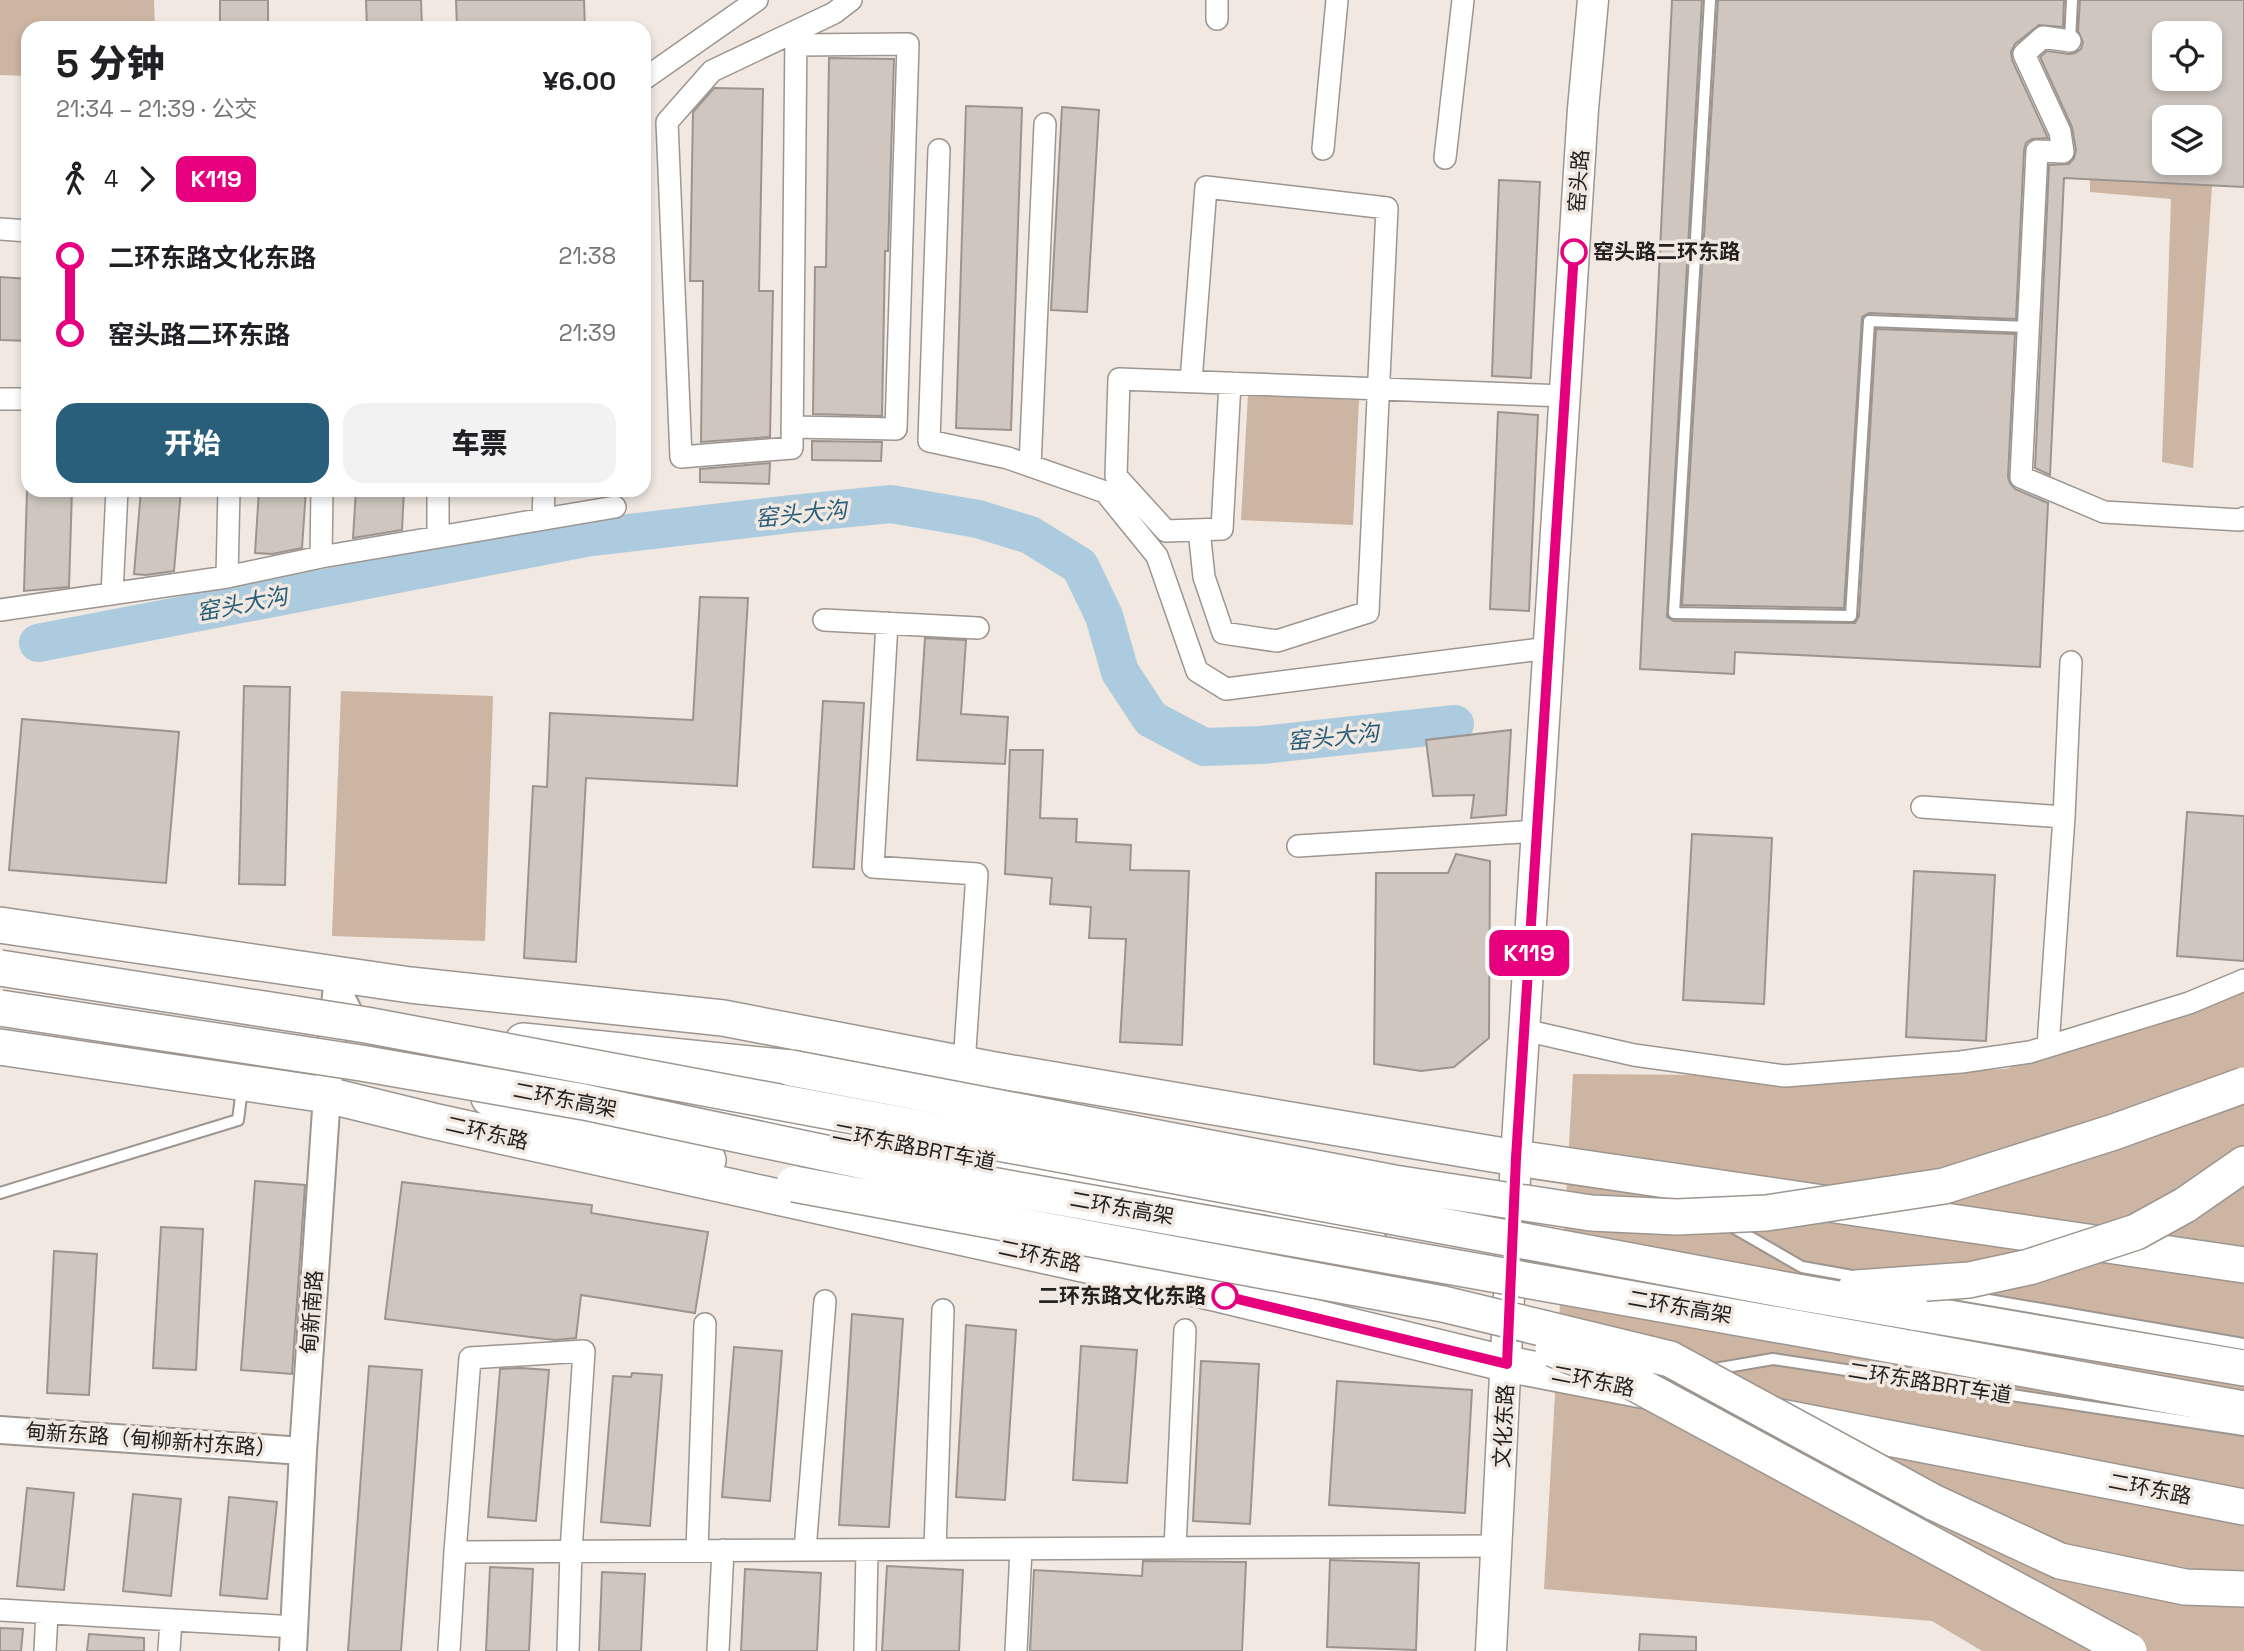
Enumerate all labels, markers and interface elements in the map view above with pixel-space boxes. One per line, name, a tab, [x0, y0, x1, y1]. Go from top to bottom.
map controls	[2152, 21, 2222, 175]
button: locate	[2152, 21, 2222, 91]
text: 5 分钟	[56, 40, 164, 88]
text: ¥6.00	[543, 64, 616, 98]
text: 21:34 – 21:39 · 公交	[56, 94, 257, 124]
button: layers	[2152, 105, 2222, 175]
street label: 窑头路	[1563, 149, 1594, 213]
icon: walk	[56, 160, 94, 198]
icon: forward	[128, 160, 166, 198]
text: K119	[190, 163, 242, 194]
text: 4	[104, 164, 118, 194]
place label: 窑头路二环东路	[1593, 238, 1740, 265]
marker: 窑头路二环东路	[1561, 239, 1587, 265]
text: 二环东路文化东路	[108, 241, 316, 275]
text: 21:38	[558, 241, 616, 271]
text: 窑头路二环东路	[108, 318, 290, 352]
text: 21:39	[559, 318, 616, 348]
button: 开始	[56, 403, 329, 483]
button: 车票	[343, 403, 616, 483]
water label: 窑头大沟	[754, 494, 851, 534]
water label: 窑头大沟	[194, 580, 293, 628]
water label: 窑头大沟	[1286, 717, 1383, 757]
line badge: K119	[1480, 930, 1578, 976]
text: K119	[1503, 937, 1555, 968]
street label: 二环东高架	[511, 1076, 619, 1123]
street label: 二环东路	[443, 1110, 531, 1155]
street label: 二环东路BRT车道	[830, 1117, 998, 1176]
street label: 二环东高架	[1068, 1185, 1176, 1230]
street label: 二环东路	[996, 1234, 1084, 1277]
street label: 甸新南路	[295, 1269, 328, 1355]
place label: 二环东路文化东路	[1038, 1282, 1206, 1309]
marker: 二环东路文化东路	[1212, 1283, 1238, 1309]
street label: 二环东高架	[1626, 1284, 1734, 1329]
street label: 二环东路BRT车道	[1846, 1356, 2014, 1409]
street label: 二环东路	[1549, 1359, 1637, 1402]
street label: 文化东路	[1488, 1383, 1519, 1469]
street label: 甸新东路（甸柳新村东路）	[24, 1417, 278, 1462]
street label: 二环东路	[2106, 1467, 2194, 1510]

